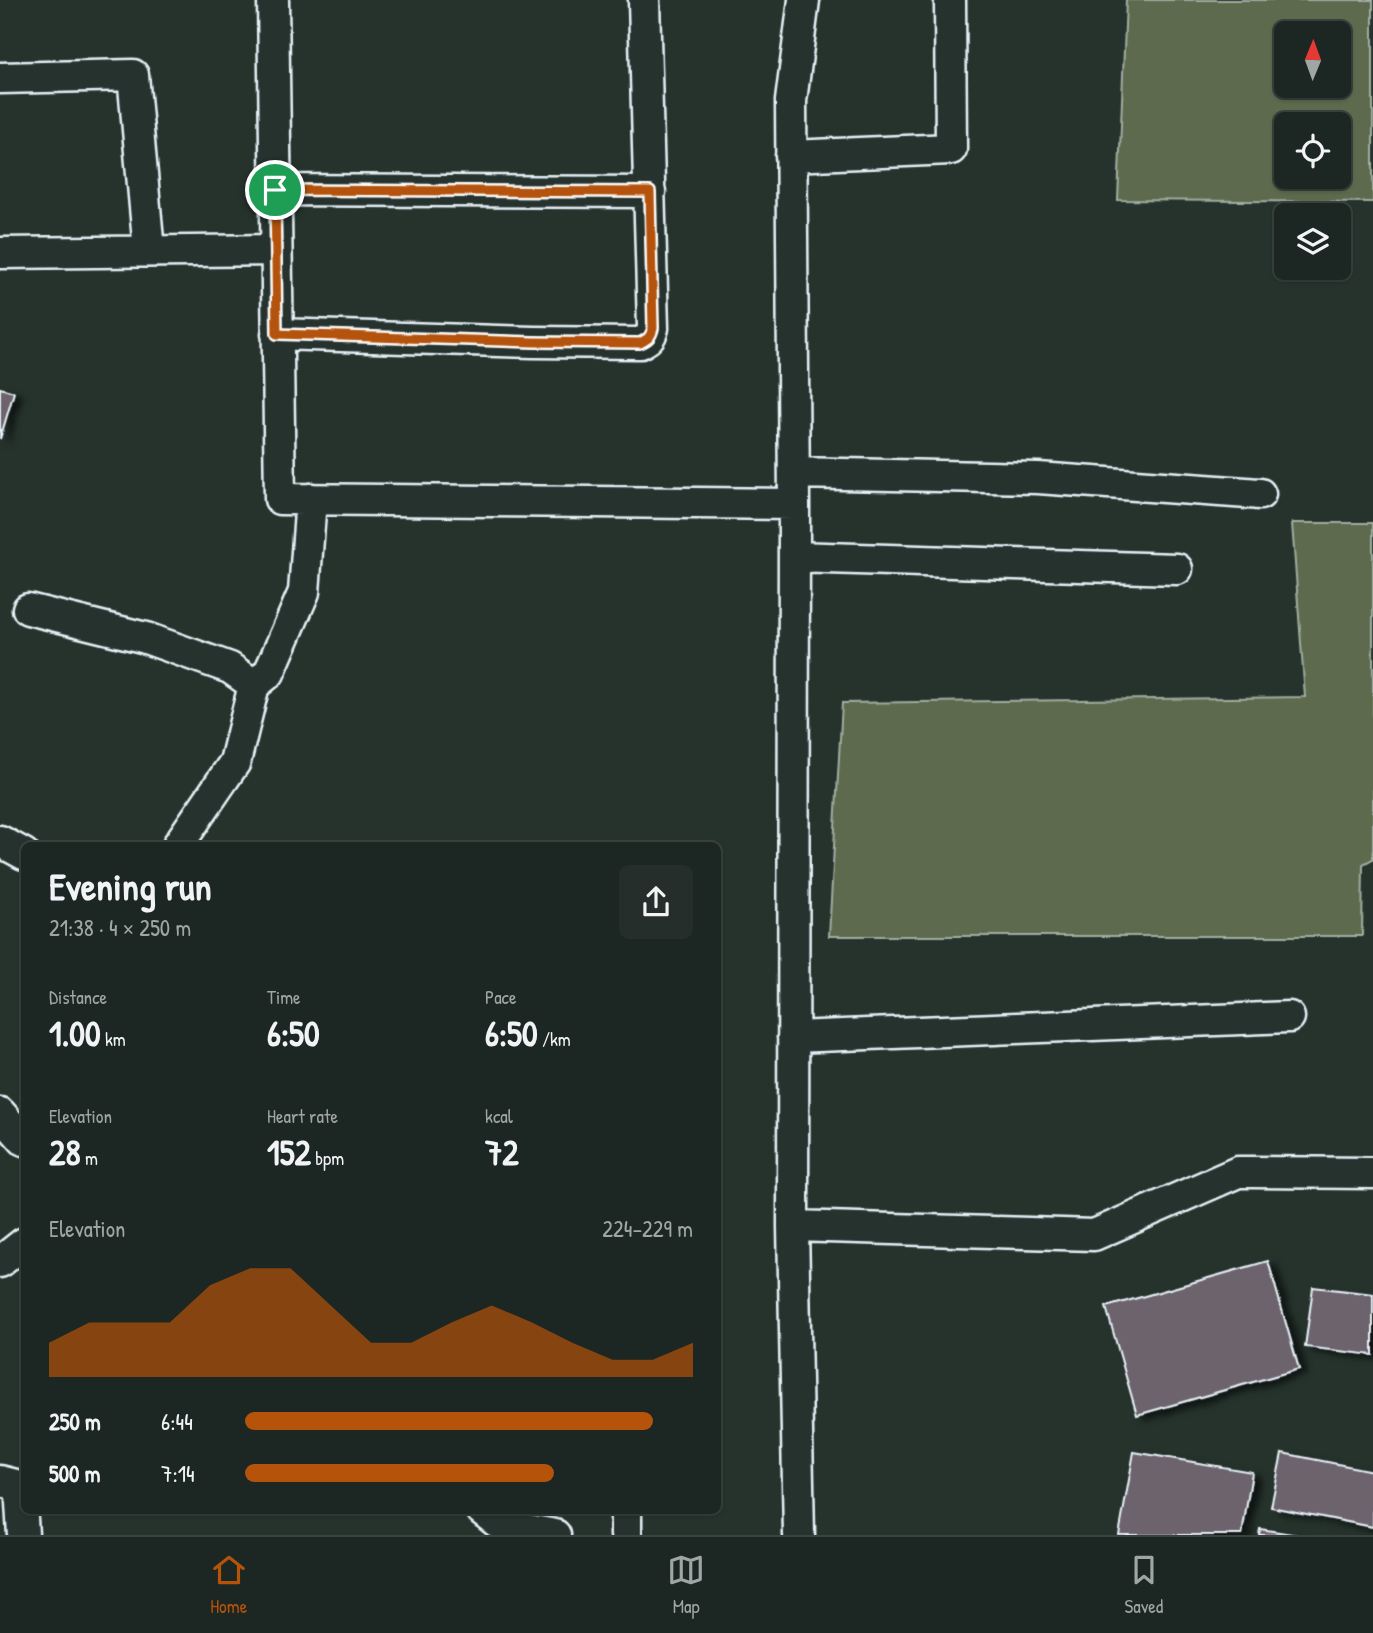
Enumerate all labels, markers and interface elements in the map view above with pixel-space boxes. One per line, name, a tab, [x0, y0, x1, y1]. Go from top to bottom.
north arrow	[1274, 21, 1351, 98]
map controls	[1274, 21, 1351, 280]
button: locate	[1274, 112, 1351, 189]
pin	[245, 160, 305, 220]
icon: arrive	[256, 171, 294, 209]
button: layers	[1274, 203, 1351, 280]
text: Evening run	[49, 860, 212, 912]
button: share	[619, 865, 693, 939]
text: 21:38 · 4 × 250 m	[49, 912, 191, 943]
text: Distance	[49, 984, 107, 1010]
text: Time	[267, 984, 301, 1010]
text: Pace	[485, 984, 517, 1010]
text: 1.00	[49, 1010, 101, 1057]
text: 6:50	[267, 1010, 320, 1057]
text: 6:50	[485, 1010, 538, 1057]
text: km	[101, 1026, 126, 1052]
text: /km	[538, 1026, 571, 1052]
text: Elevation	[49, 1103, 112, 1129]
text: Heart rate	[267, 1103, 338, 1129]
text: kcal	[485, 1103, 513, 1129]
text: 28	[49, 1129, 81, 1176]
text: 152	[267, 1129, 311, 1176]
text: 72	[485, 1129, 519, 1176]
text: m	[81, 1145, 98, 1171]
text: bpm	[311, 1145, 344, 1171]
text: Elevation	[49, 1213, 125, 1244]
text: 224–229 m	[602, 1213, 693, 1244]
text: 250 m	[49, 1406, 101, 1437]
text: 6:44	[161, 1406, 193, 1437]
text: 500 m	[49, 1458, 100, 1489]
text: 7:14	[161, 1458, 195, 1489]
tab: Home	[210, 1551, 248, 1619]
tab: Map	[667, 1551, 705, 1619]
tab: Saved	[1125, 1551, 1163, 1619]

